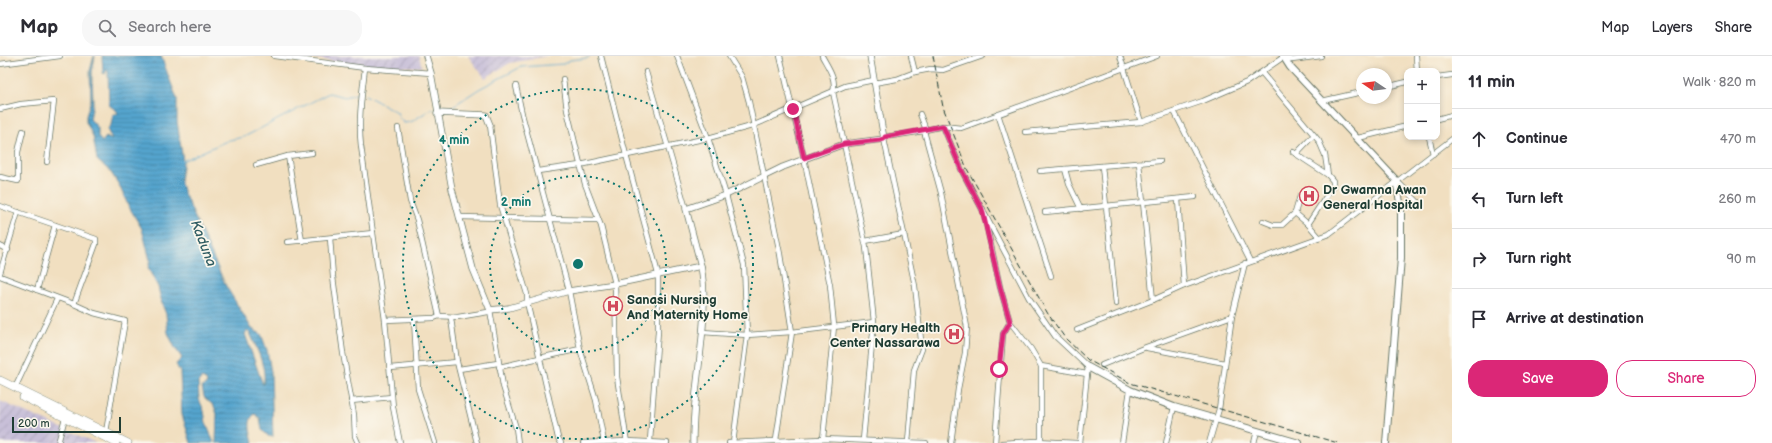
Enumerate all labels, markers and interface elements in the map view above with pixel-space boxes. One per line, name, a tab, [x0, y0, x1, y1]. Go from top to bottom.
search box	[82, 10, 362, 46]
text: Map	[20, 16, 58, 39]
icon: search	[96, 17, 118, 39]
text: Search here	[128, 18, 211, 37]
text: Map	[1601, 19, 1629, 36]
text: Layers	[1651, 19, 1693, 36]
text: Share	[1715, 19, 1752, 36]
north arrow	[1356, 68, 1392, 104]
map controls	[1404, 68, 1440, 140]
button: +	[1404, 68, 1440, 104]
text: 11 min	[1468, 72, 1515, 92]
text: Walk · 820 m	[1683, 74, 1756, 90]
route end	[784, 100, 802, 118]
button: −	[1404, 104, 1440, 140]
icon: ahead	[1468, 128, 1490, 150]
text: Continue	[1506, 129, 1568, 148]
text: 470 m	[1720, 131, 1756, 147]
text: 4 min	[439, 133, 469, 148]
place label: Dr Gwamna Awan General Hospital	[1323, 182, 1426, 213]
hospital icon: Dr Gwamna Awan General Hospital	[1298, 185, 1320, 207]
icon: left	[1468, 188, 1490, 210]
text: Turn left	[1506, 189, 1563, 208]
text: 260 m	[1718, 191, 1756, 207]
text: 2 min	[501, 195, 531, 210]
water label: Kaduna	[187, 218, 220, 269]
icon: right	[1468, 248, 1490, 270]
text: Turn right	[1506, 249, 1571, 268]
text: 90 m	[1727, 251, 1756, 267]
centre of rings	[571, 257, 585, 271]
place label: Sanasi Nursing And Maternity Home	[626, 292, 749, 323]
hospital icon: Sanasi Nursing And Maternity Home	[602, 295, 624, 317]
icon: arrive	[1468, 308, 1490, 330]
text: Arrive at destination	[1506, 309, 1644, 328]
place label: Primary Health Center Nassarawa	[830, 320, 940, 351]
hospital icon: Primary Health Center Nassarawa	[943, 323, 965, 345]
route start	[990, 360, 1008, 378]
button: Save	[1468, 360, 1608, 397]
button: Share	[1616, 360, 1756, 397]
scale bar	[12, 415, 121, 434]
text: 200 m	[18, 417, 50, 430]

